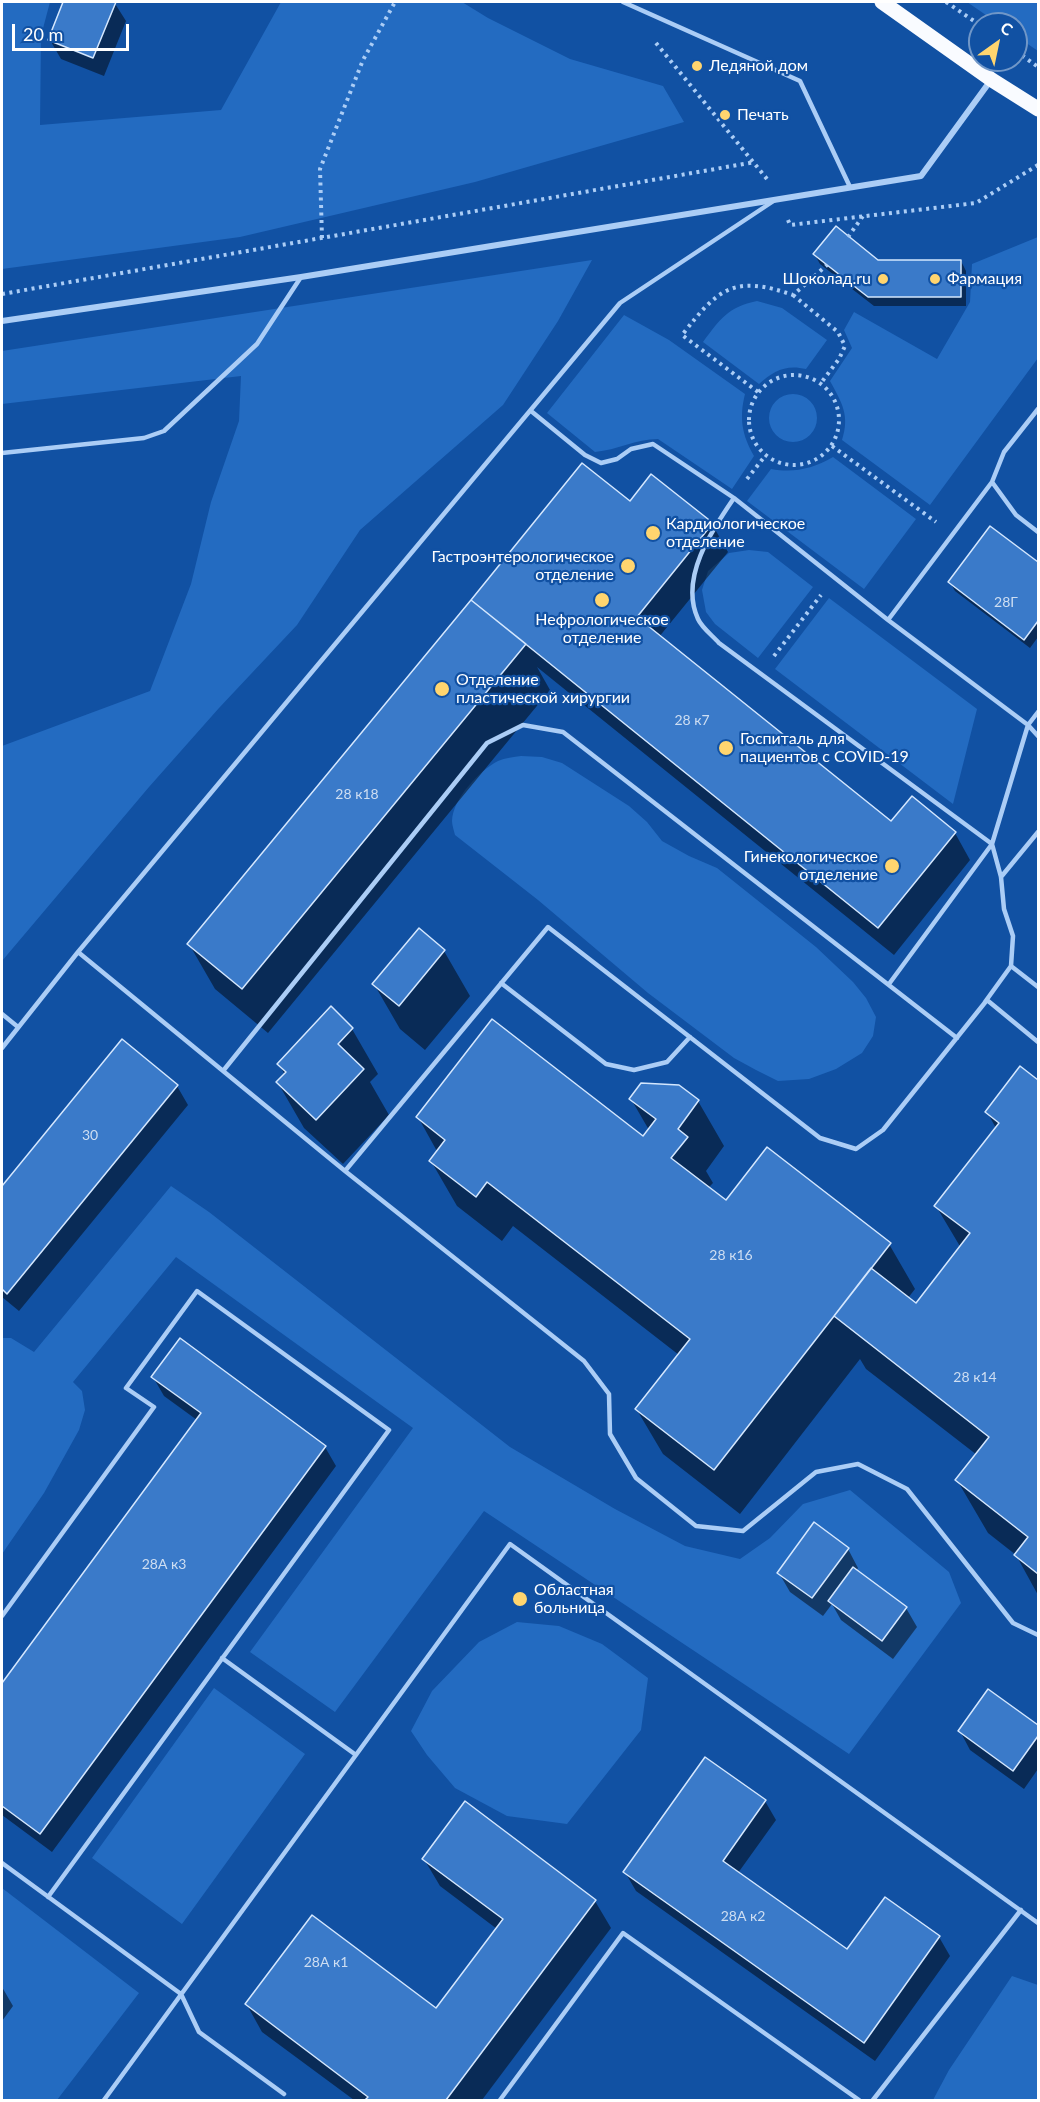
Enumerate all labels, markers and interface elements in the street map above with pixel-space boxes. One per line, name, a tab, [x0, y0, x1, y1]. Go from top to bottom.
scale bar	[15, 12, 132, 50]
north arrow	[968, 12, 1028, 72]
text: С	[997, 17, 1017, 39]
text: 20 m	[23, 23, 63, 45]
place label: Ледяной дом	[709, 56, 808, 76]
marker: Ледяной дом	[690, 59, 704, 73]
place label: Печать	[737, 105, 789, 125]
marker: Печать	[718, 108, 732, 122]
place label: Шоколад.ru	[782, 269, 871, 289]
place label: Фармация	[947, 269, 1022, 289]
marker: Шоколад.ru	[876, 272, 890, 286]
marker: Фармация	[928, 272, 942, 286]
place label: Кардиологическое отделение	[666, 514, 805, 552]
marker: Кардиологическое отделение	[644, 524, 662, 542]
place label: Гастроэнтерологическое отделение	[431, 547, 614, 585]
marker: Гастроэнтерологическое отделение	[619, 557, 637, 575]
marker: Нефрологическое отделение	[593, 591, 611, 609]
house number: 28Г	[994, 594, 1018, 610]
place label: Нефрологическое отделение	[535, 610, 669, 648]
place label: Отделение пластической хирургии	[456, 670, 630, 708]
marker: Отделение пластической хирургии	[433, 680, 451, 698]
house number: 28 к7	[674, 712, 710, 728]
place label: Госпиталь для пациентов с COVID-19	[740, 729, 909, 767]
marker: Госпиталь для пациентов с COVID-19	[717, 739, 735, 757]
house number: 28 к18	[335, 786, 379, 802]
place label: Гинекологическое отделение	[744, 847, 878, 885]
marker: Гинекологическое отделение	[883, 857, 901, 875]
house number: 30	[82, 1127, 98, 1143]
house number: 28 к16	[709, 1247, 753, 1263]
house number: 28 к14	[953, 1369, 997, 1385]
house number: 28А к3	[142, 1556, 186, 1572]
place label: Областная больница	[534, 1580, 614, 1618]
marker: Областная больница	[511, 1590, 529, 1608]
house number: 28А к2	[721, 1908, 765, 1924]
house number: 28А к1	[304, 1954, 348, 1970]

